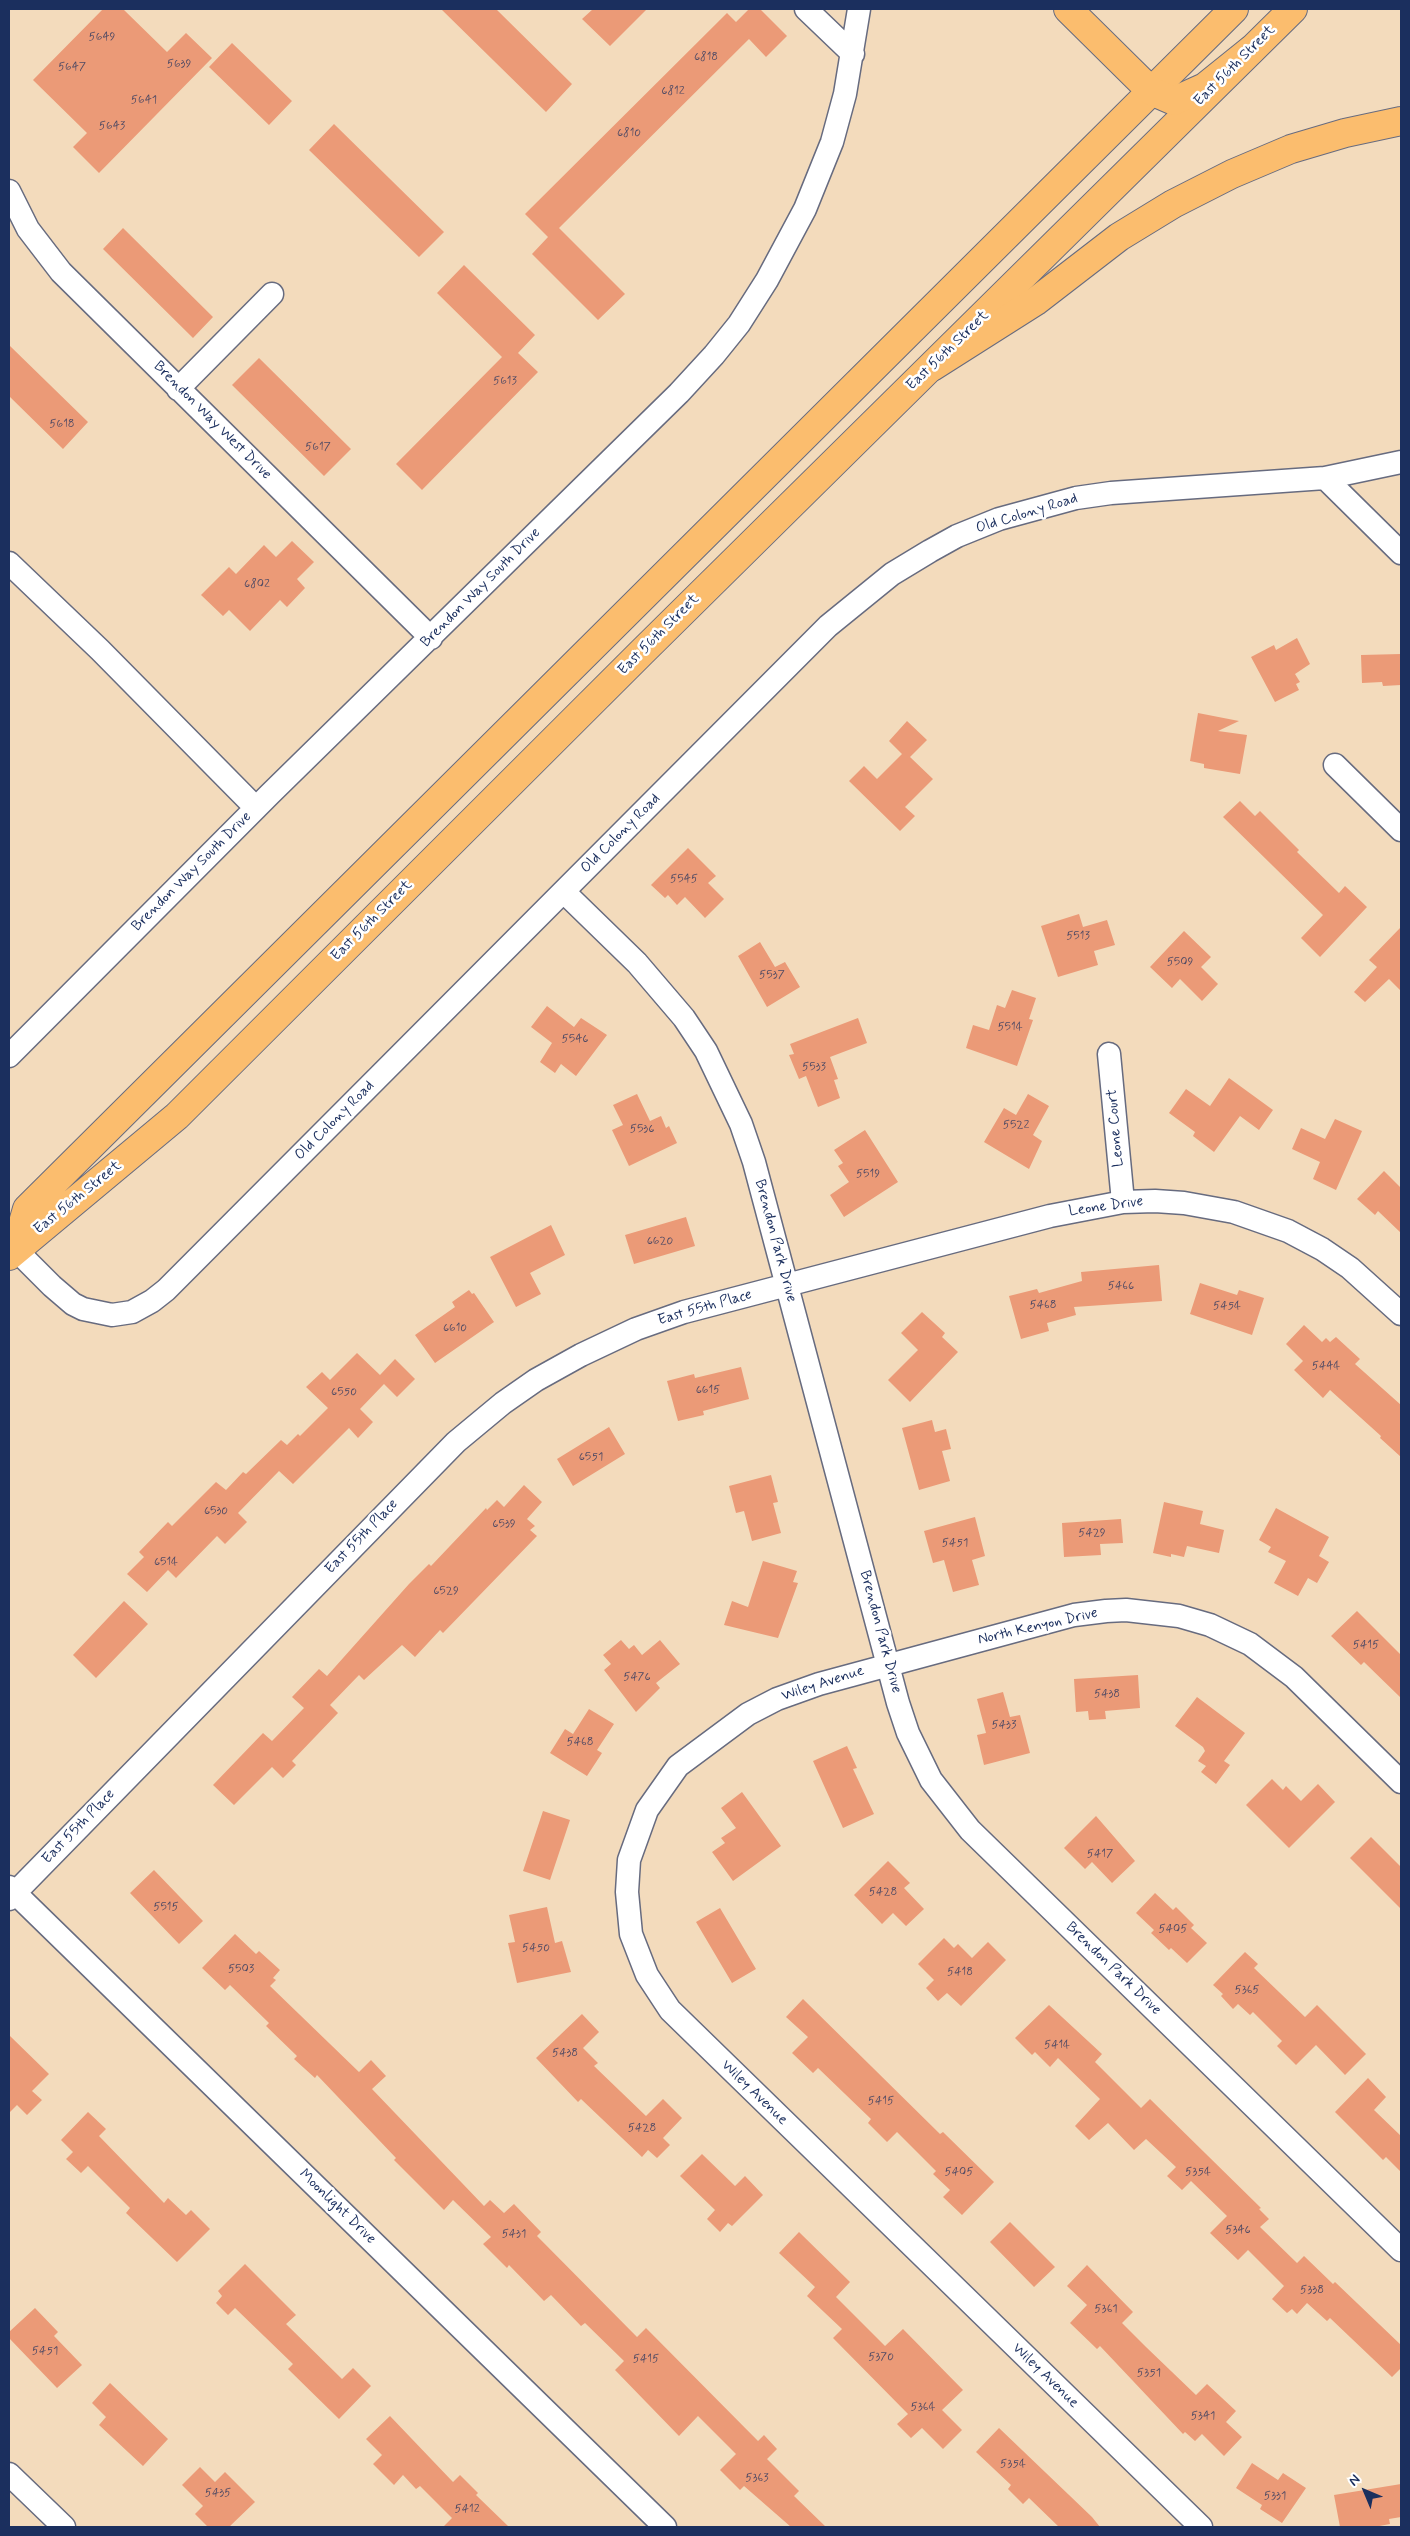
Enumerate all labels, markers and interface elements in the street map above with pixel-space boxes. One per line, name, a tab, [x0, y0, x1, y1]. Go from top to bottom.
street label: East 56th Street	[1191, 22, 1279, 110]
house number: 5649	[89, 30, 115, 44]
house number: 6818	[694, 50, 718, 64]
house number: 5639	[167, 57, 191, 71]
house number: 5647	[58, 60, 86, 74]
house number: 6812	[661, 84, 685, 98]
house number: 5641	[131, 93, 157, 107]
house number: 5643	[99, 119, 125, 133]
house number: 6810	[617, 126, 641, 140]
street label: East 56th Street	[903, 307, 993, 395]
street label: Brendon Way West Drive	[149, 358, 275, 484]
house number: 5613	[493, 374, 517, 388]
house number: 5618	[49, 417, 75, 431]
house number: 5617	[305, 440, 331, 454]
street label: Old Colony Road	[974, 490, 1080, 538]
street label: Brendon Way South Drive	[417, 524, 545, 652]
house number: 6802	[244, 577, 270, 591]
street label: East 56th Street	[615, 591, 703, 679]
street label: Old Colony Road	[577, 790, 665, 878]
street label: Brendon Way South Drive	[128, 808, 256, 936]
house number: 5545	[670, 872, 698, 886]
street label: East 56th Street	[328, 877, 416, 965]
house number: 5513	[1066, 929, 1090, 943]
house number: 5509	[1167, 955, 1193, 969]
house number: 5537	[759, 968, 785, 982]
house number: 5514	[997, 1020, 1023, 1034]
house number: 5546	[562, 1032, 588, 1046]
house number: 5533	[802, 1060, 826, 1074]
street label: Old Colony Road	[291, 1077, 379, 1165]
street label: Leone Court	[1104, 1088, 1128, 1168]
house number: 5522	[1003, 1118, 1029, 1132]
house number: 5536	[630, 1122, 654, 1136]
street label: East 56th Street	[31, 1157, 125, 1239]
house number: 5519	[856, 1167, 880, 1181]
street label: Brendon Park Drive	[750, 1178, 800, 1304]
street label: Leone Drive	[1067, 1193, 1145, 1221]
house number: 6620	[647, 1234, 673, 1248]
house number: 5466	[1108, 1279, 1134, 1293]
street label: East 55th Place	[656, 1286, 754, 1330]
house number: 5468	[1030, 1298, 1056, 1312]
house number: 5454	[1213, 1299, 1241, 1313]
house number: 6610	[443, 1321, 467, 1335]
house number: 5444	[1312, 1359, 1340, 1373]
house number: 6615	[696, 1383, 720, 1397]
house number: 6550	[331, 1385, 357, 1399]
house number: 6551	[579, 1450, 603, 1464]
street label: East 55th Place	[322, 1496, 402, 1578]
house number: 6530	[204, 1504, 228, 1518]
house number: 6539	[492, 1517, 516, 1531]
house number: 5429	[1078, 1526, 1106, 1540]
house number: 5451	[942, 1536, 968, 1550]
house number: 6514	[154, 1555, 178, 1569]
street label: Brendon Park Drive	[855, 1569, 905, 1695]
house number: 6529	[433, 1584, 459, 1598]
street label: North Kenyon Drive	[976, 1604, 1100, 1650]
house number: 5415	[1353, 1638, 1379, 1652]
street label: Wiley Avenue	[779, 1662, 867, 1706]
house number: 5476	[623, 1670, 651, 1684]
house number: 5438	[1094, 1687, 1120, 1701]
house number: 5433	[992, 1718, 1016, 1732]
house number: 5468	[567, 1735, 593, 1749]
street label: East 55th Place	[39, 1786, 119, 1868]
house number: 5417	[1087, 1847, 1113, 1861]
house number: 5428	[869, 1885, 897, 1899]
house number: 5515	[153, 1900, 179, 1914]
street label: Brendon Park Drive	[1061, 1919, 1165, 2019]
house number: 5405	[1159, 1922, 1187, 1936]
house number: 5450	[522, 1941, 550, 1955]
house number: 5503	[228, 1962, 254, 1976]
house number: 5418	[947, 1965, 973, 1979]
house number: 5365	[1234, 1983, 1260, 1997]
house number: 5414	[1044, 2038, 1070, 2052]
house number: 5438	[552, 2046, 578, 2060]
street label: Wiley Avenue	[717, 2057, 791, 2129]
house number: 5415	[868, 2094, 894, 2108]
house number: 5428	[628, 2121, 656, 2135]
house number: 5405	[945, 2165, 973, 2179]
house number: 5354	[1185, 2165, 1211, 2179]
street label: Moonlight Drive	[295, 2166, 379, 2248]
house number: 5346	[1225, 2223, 1251, 2237]
house number: 5431	[502, 2227, 526, 2241]
house number: 5338	[1300, 2283, 1324, 2297]
house number: 5361	[1094, 2302, 1118, 2316]
street label: Wiley Avenue	[1008, 2340, 1082, 2412]
house number: 5451	[32, 2344, 58, 2358]
house number: 5370	[868, 2350, 894, 2364]
house number: 5415	[633, 2352, 659, 2366]
house number: 5351	[1137, 2366, 1161, 2380]
house number: 5364	[911, 2400, 935, 2414]
house number: 5341	[1191, 2409, 1215, 2423]
house number: 5354	[1000, 2457, 1026, 2471]
north arrow	[1340, 2466, 1390, 2516]
house number: 5363	[745, 2471, 769, 2485]
text: N	[1345, 2471, 1364, 2490]
house number: 5435	[205, 2486, 231, 2500]
house number: 5331	[1264, 2489, 1286, 2503]
house number: 5412	[454, 2502, 480, 2516]

